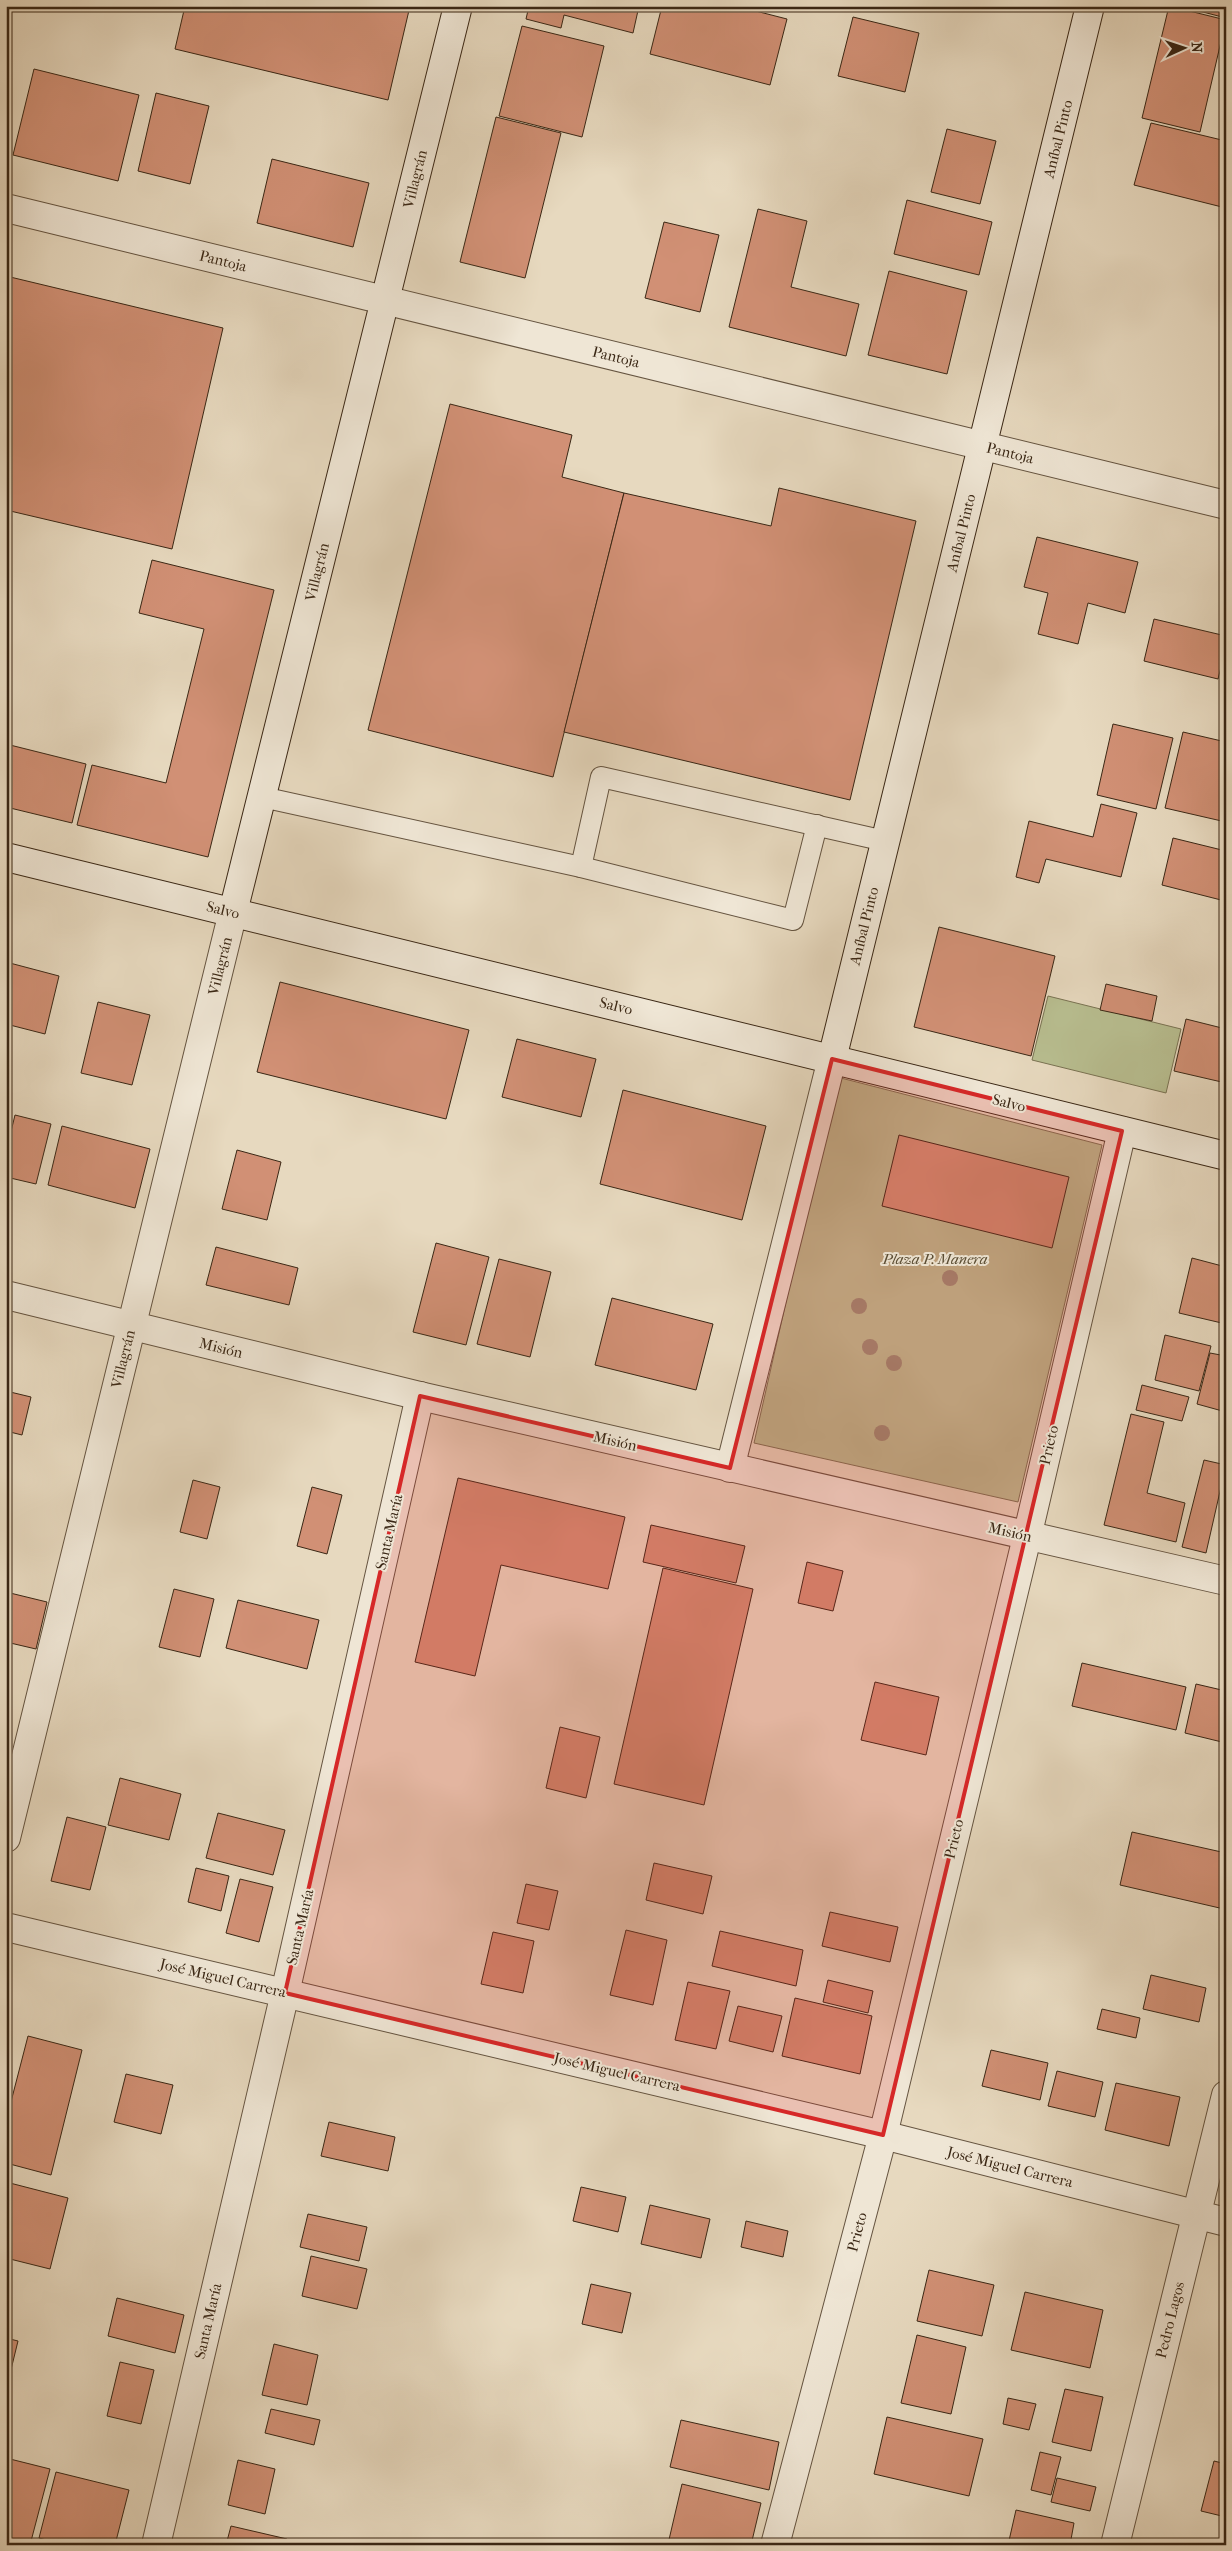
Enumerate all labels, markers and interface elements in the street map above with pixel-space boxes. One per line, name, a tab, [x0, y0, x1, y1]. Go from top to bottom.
north arrow	[1160, 22, 1210, 72]
text: N	[1188, 42, 1205, 53]
street label: Aníbal Pinto	[1039, 98, 1076, 181]
street label: Villagrán	[399, 148, 431, 211]
street label: Pantoja	[197, 246, 250, 276]
street label: Pantoja	[590, 342, 643, 372]
street label: Pantoja	[984, 438, 1037, 468]
street label: Aníbal Pinto	[942, 492, 979, 575]
street label: Villagrán	[301, 541, 333, 604]
street label: Aníbal Pinto	[845, 885, 882, 968]
street label: Salvo	[205, 897, 242, 923]
street label: Villagrán	[204, 935, 236, 998]
street label: Salvo	[598, 993, 635, 1019]
street label: Salvo	[991, 1090, 1028, 1116]
park label: Plaza P. Manera	[881, 1250, 988, 1268]
street label: Villagrán	[107, 1328, 139, 1391]
street label: Misión	[197, 1334, 245, 1362]
street label: Prieto	[1036, 1423, 1062, 1467]
street label: Misión	[591, 1427, 639, 1455]
street label: Santa María	[372, 1491, 407, 1572]
street label: Misión	[986, 1518, 1034, 1546]
street label: Prieto	[940, 1817, 968, 1861]
street label: Santa María	[283, 1886, 318, 1967]
street label: José Miguel Carrera	[157, 1954, 289, 2002]
street label: José Miguel Carrera	[551, 2048, 683, 2096]
street label: José Miguel Carrera	[944, 2142, 1076, 2192]
street label: Prieto	[843, 2210, 871, 2254]
street label: Pedro Lagos	[1152, 2279, 1188, 2360]
street label: Santa María	[191, 2280, 226, 2361]

